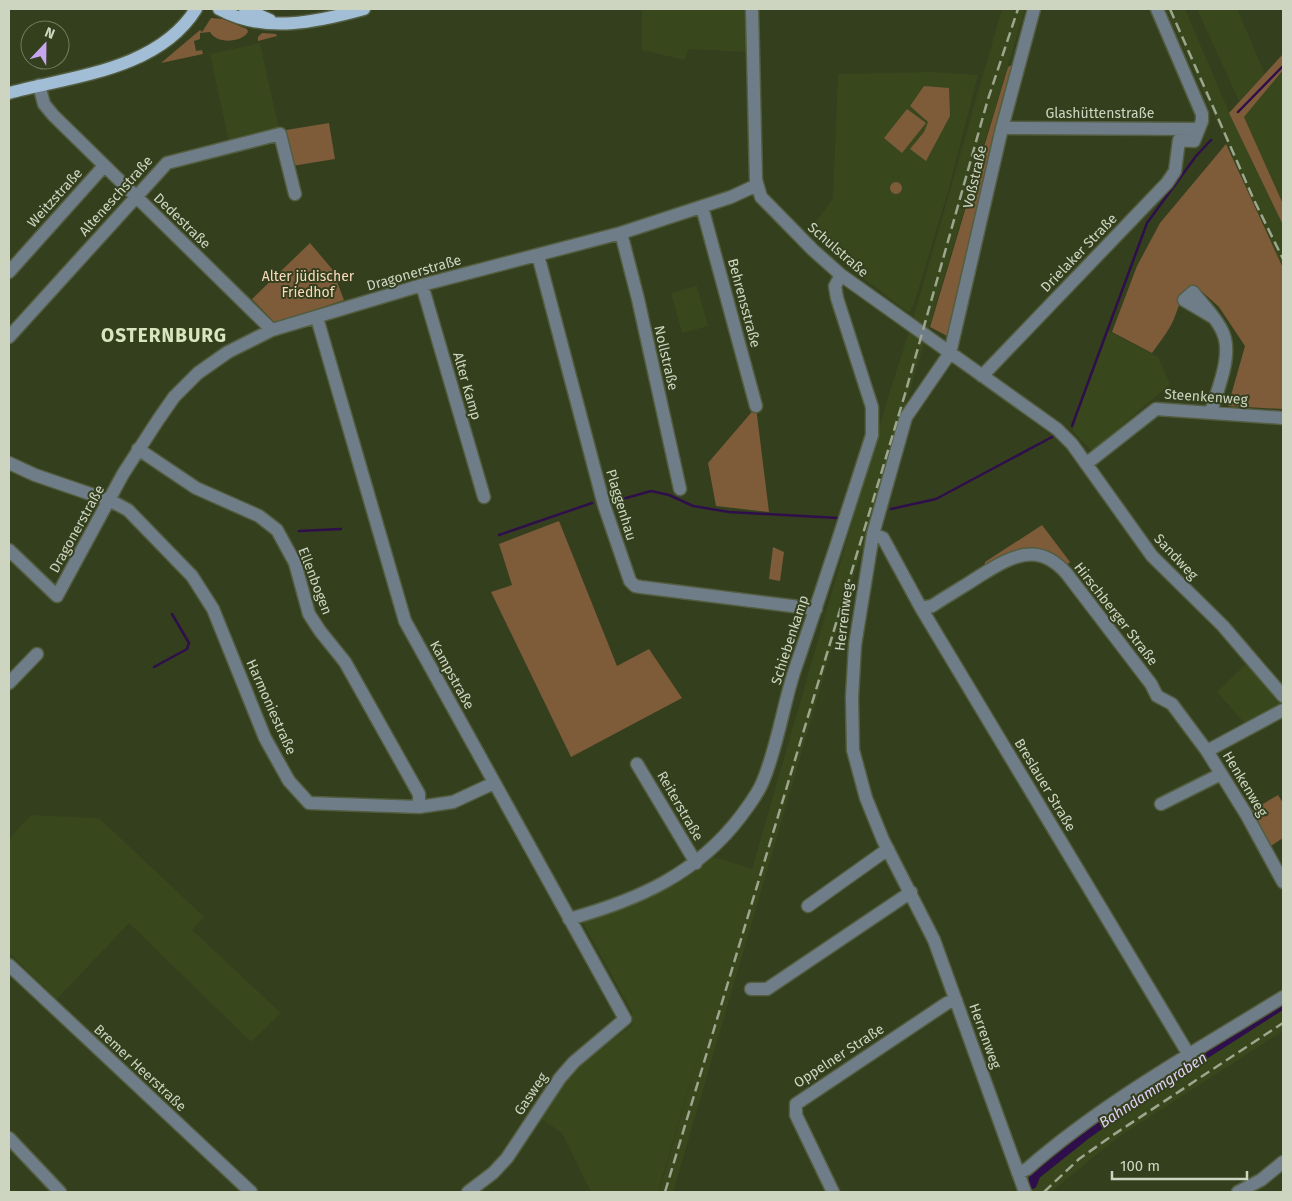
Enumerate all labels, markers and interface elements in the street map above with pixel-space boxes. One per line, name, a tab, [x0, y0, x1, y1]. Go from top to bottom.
north arrow	[20, 20, 70, 70]
text: N	[42, 24, 57, 43]
street label: Glashüttenstraße	[1045, 105, 1155, 122]
street label: Voßstraße	[960, 144, 990, 210]
street label: Alteneschstraße	[76, 152, 156, 240]
street label: Weitzstraße	[24, 165, 86, 231]
street label: Dedestraße	[150, 190, 214, 252]
street label: Drielaker Straße	[1037, 210, 1121, 296]
street label: Schulstraße	[804, 219, 872, 281]
street label: Dragonerstraße	[365, 251, 463, 295]
street label: Behrensstraße	[724, 257, 764, 349]
park label: Alter jüdischer Friedhof	[262, 268, 355, 301]
district label: OSTERNBURG	[101, 324, 227, 347]
street label: Nollstraße	[650, 324, 682, 392]
street label: Alter Kamp	[449, 350, 485, 422]
street label: Steenkenweg	[1164, 386, 1249, 408]
street label: Plaggenhau	[602, 467, 640, 543]
street label: Dragonerstraße	[46, 482, 108, 576]
street label: Sandweg	[1150, 530, 1202, 584]
street label: Ellenbogen	[294, 545, 336, 617]
street label: Hirschberger Straße	[1070, 559, 1162, 669]
street label: Herrenweg	[831, 581, 857, 652]
street label: Schiebenkamp	[768, 593, 812, 687]
street label: Kampstraße	[426, 638, 478, 712]
street label: Harmoniestraße	[242, 657, 300, 757]
street label: Breslauer Straße	[1011, 735, 1079, 835]
street label: Henkenweg	[1219, 748, 1271, 820]
street label: Reiterstraße	[653, 768, 707, 844]
street label: Herrenweg	[965, 1001, 1005, 1072]
street label: Bremer Heerstraße	[90, 1021, 190, 1115]
street label: Oppelner Straße	[791, 1021, 887, 1091]
water label: Bahndammgraben	[1096, 1048, 1210, 1132]
street label: Gasweg	[511, 1069, 552, 1119]
scale bar	[1112, 1148, 1247, 1180]
text: 100 m	[1120, 1157, 1160, 1175]

